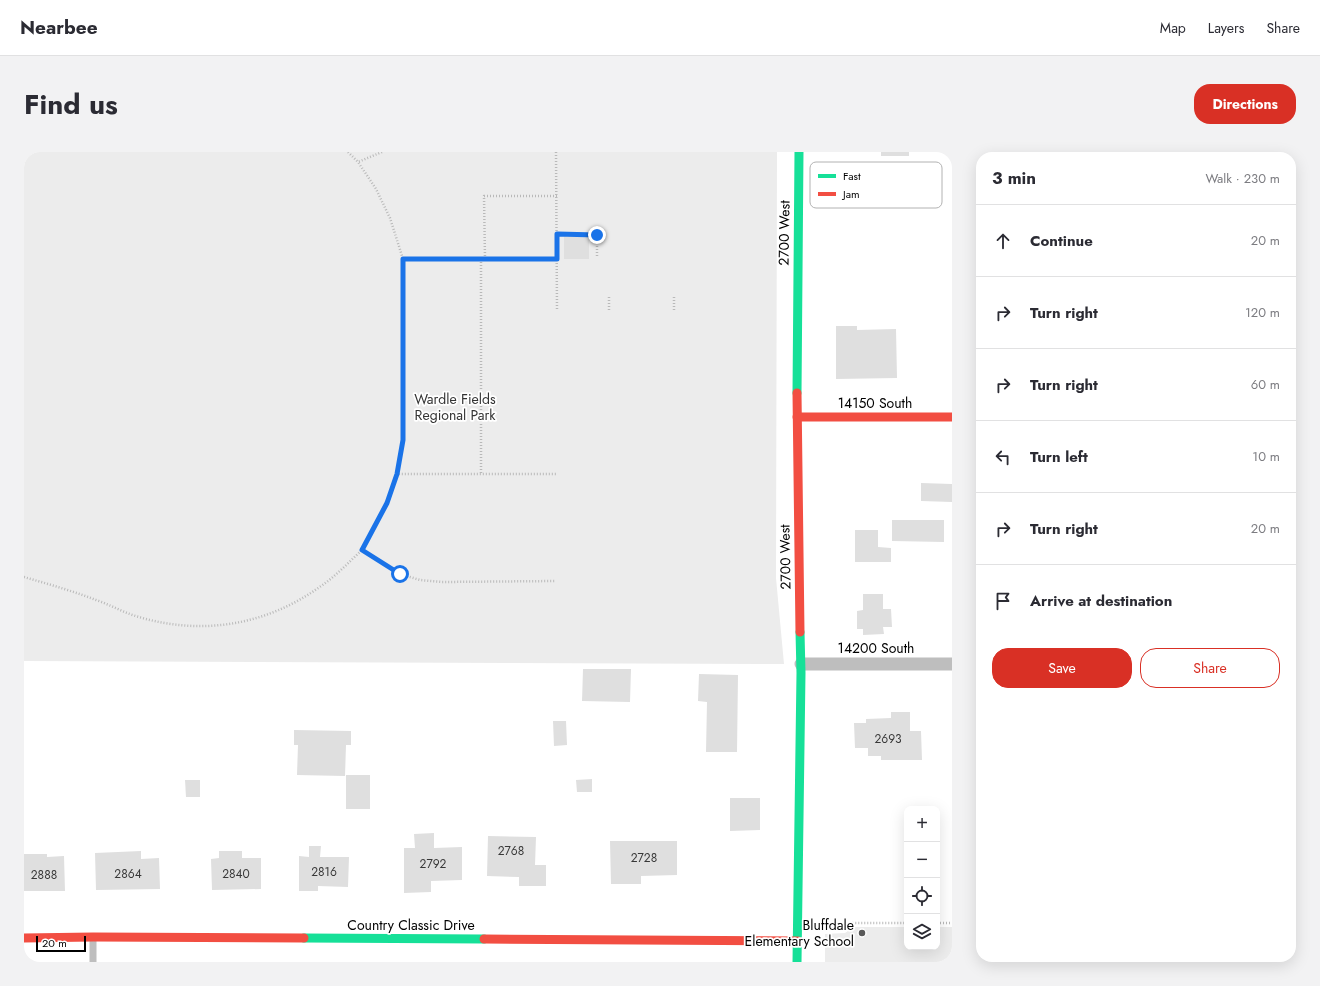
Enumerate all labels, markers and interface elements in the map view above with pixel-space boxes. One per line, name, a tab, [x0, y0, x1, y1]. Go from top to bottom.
text: Nearbee	[20, 14, 98, 41]
text: Map	[1160, 18, 1186, 38]
text: Layers	[1208, 18, 1244, 38]
text: Share	[1266, 18, 1300, 38]
text: Find us	[24, 84, 118, 125]
button: Directions	[1194, 84, 1296, 124]
legend	[810, 162, 942, 208]
text: 3 min	[992, 166, 1036, 190]
text: Fast	[843, 168, 861, 184]
text: Walk · 230 m	[1205, 169, 1280, 188]
text: Jam	[841, 186, 860, 202]
street label: 2700 West	[773, 200, 795, 266]
route end	[588, 226, 606, 244]
icon: ahead	[992, 230, 1014, 252]
text: Continue	[1030, 230, 1093, 252]
text: 20 m	[1251, 231, 1280, 250]
icon: right	[992, 302, 1014, 324]
text: Turn right	[1030, 302, 1098, 324]
text: 120 m	[1245, 303, 1280, 322]
icon: right	[992, 374, 1014, 396]
text: Turn right	[1030, 374, 1098, 396]
text: 60 m	[1251, 375, 1280, 394]
park label: Wardle Fields Regional Park	[414, 389, 496, 425]
street label: 14150 South	[838, 393, 912, 413]
icon: left	[992, 446, 1014, 468]
text: Turn left	[1030, 446, 1088, 468]
text: 10 m	[1252, 447, 1280, 466]
icon: right	[992, 518, 1014, 540]
text: Turn right	[1030, 518, 1098, 540]
text: 20 m	[1251, 519, 1280, 538]
street label: 2700 West	[774, 524, 796, 590]
route start	[391, 565, 409, 583]
icon: arrive	[992, 590, 1014, 612]
text: Arrive at destination	[1030, 590, 1172, 612]
street label: 14200 South	[838, 638, 914, 658]
button: Save	[992, 648, 1132, 688]
button: Share	[1140, 648, 1280, 688]
house number: 2693	[874, 730, 902, 748]
map controls	[904, 806, 940, 950]
button: +	[904, 806, 940, 842]
house number: 2768	[498, 842, 524, 860]
button: −	[904, 842, 940, 878]
house number: 2728	[631, 849, 657, 867]
house number: 2792	[420, 855, 447, 873]
house number: 2816	[311, 863, 337, 881]
house number: 2864	[114, 865, 142, 883]
house number: 2840	[222, 865, 250, 883]
house number: 2888	[31, 866, 57, 884]
button: locate	[904, 878, 940, 914]
button: layers	[904, 914, 940, 950]
street label: Country Classic Drive	[347, 915, 475, 935]
place label: Bluffdale Elementary School	[744, 915, 854, 951]
marker: Bluffdale Elementary School	[857, 928, 867, 938]
scale bar	[36, 934, 86, 953]
text: 20 m	[42, 935, 67, 951]

